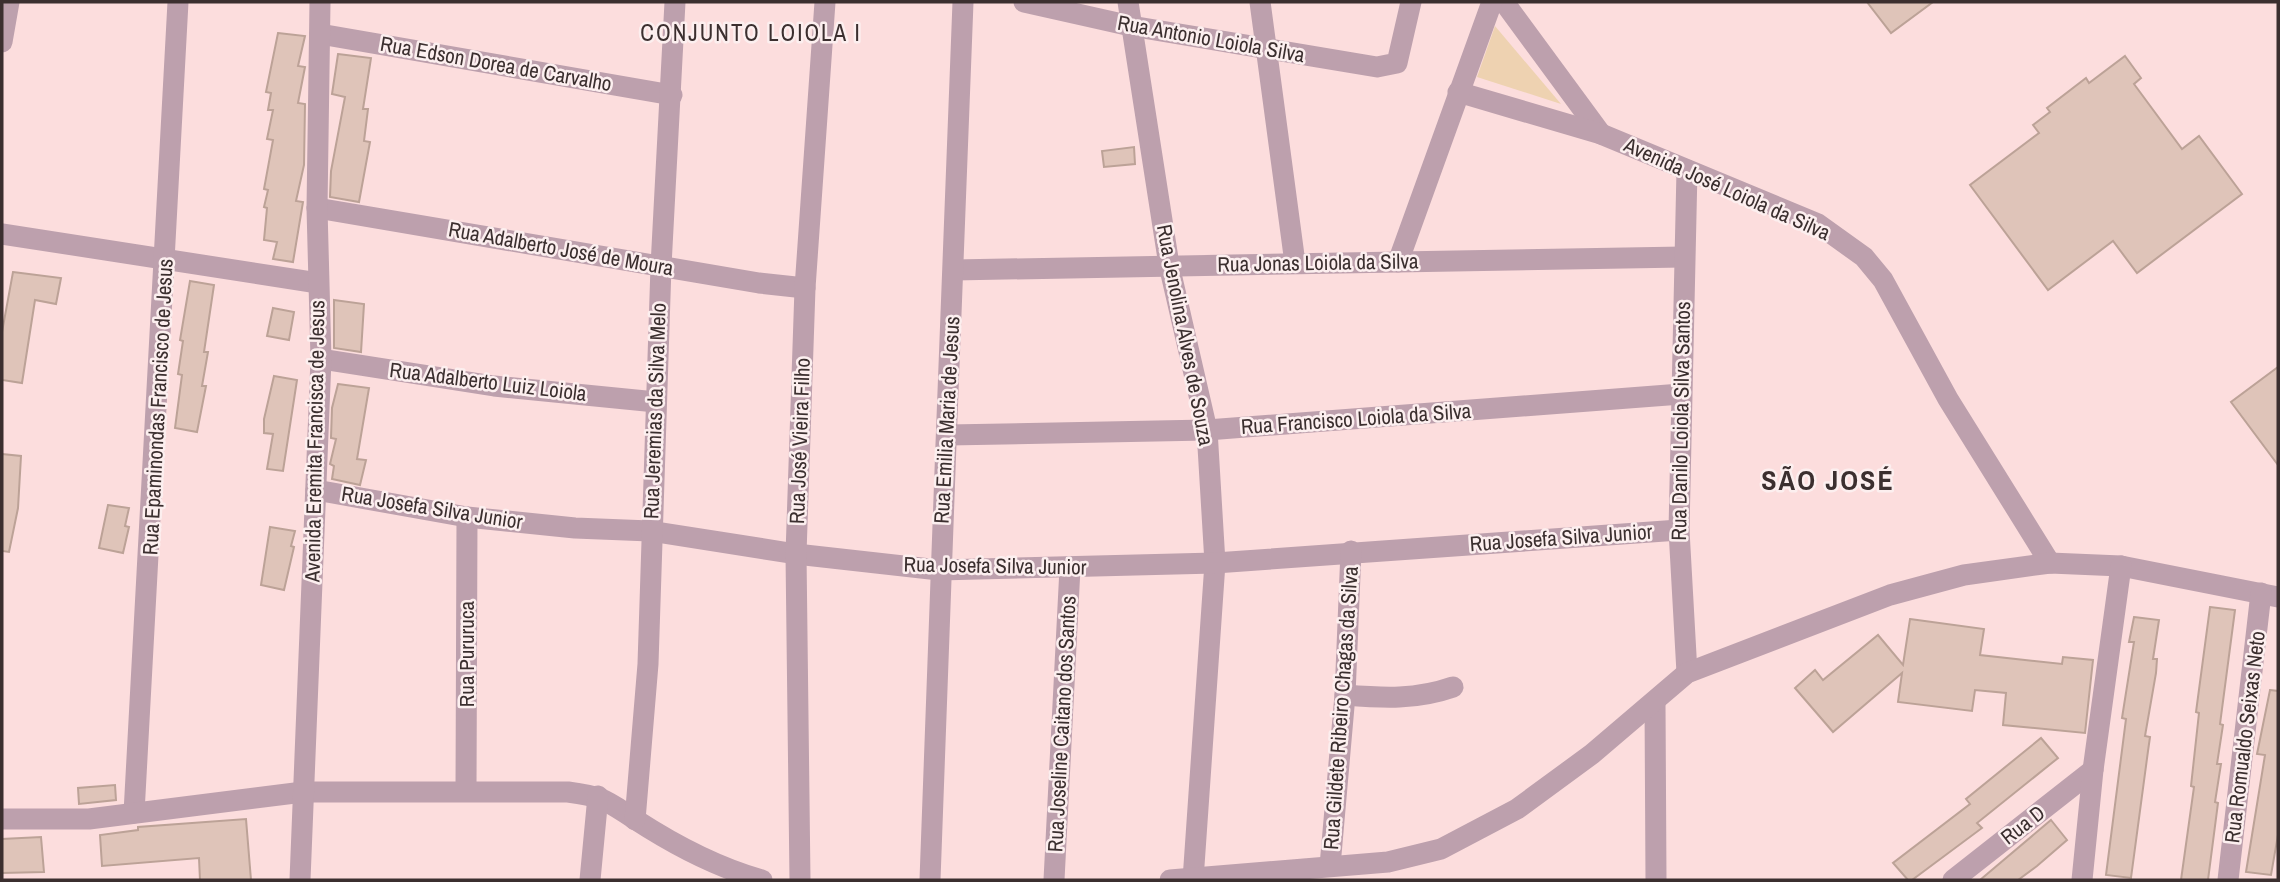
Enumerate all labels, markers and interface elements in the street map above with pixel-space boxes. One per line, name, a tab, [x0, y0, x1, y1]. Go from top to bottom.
street label: Rua Antonio Loiola Silva	[1115, 8, 1307, 69]
district label: CONJUNTO LOIOLA I	[640, 17, 862, 48]
street label: Rua Edson Dorea de Carvalho	[378, 29, 614, 98]
street label: Avenida José Loiola da Silva	[1619, 130, 1835, 247]
street label: Rua Adalberto José de Moura	[446, 214, 676, 283]
street label: Rua Jenolina Alves de Souza	[1150, 222, 1221, 449]
street label: Rua Jonas Loiola da Silva	[1217, 246, 1419, 279]
street label: Rua Epaminondas Francisco de Jesus	[135, 258, 180, 556]
street label: Avenida Eremita Francisca de Jesus	[298, 300, 331, 583]
street label: Rua Danilo Loiola Silva Santos	[1664, 301, 1697, 541]
street label: Rua Jeremias da Silva Melo	[636, 302, 673, 520]
street label: Rua Emilia Maria de Jesus	[927, 316, 966, 524]
street label: Rua Adalberto Luiz Loiola	[388, 355, 589, 408]
street label: Rua José Vieira Filho	[782, 357, 817, 525]
street label: Rua Francisco Loiola da Silva	[1240, 396, 1472, 441]
district label: SÃO JOSÉ	[1761, 461, 1895, 499]
street label: Rua Josefa Silva Junior	[340, 479, 525, 536]
street label: Rua Josefa Silva Junior	[1469, 517, 1653, 558]
street label: Rua Josefa Silva Junior	[903, 549, 1087, 582]
street label: Rua Gildete Ribeiro Chagas da Silva	[1316, 565, 1365, 851]
street label: Rua Joseline Caitano dos Santos	[1040, 595, 1083, 853]
street label: Rua Pururuca	[452, 600, 481, 707]
street label: Rua Romualdo Seixas Neto	[2217, 629, 2272, 845]
street label: Rua D	[1995, 798, 2051, 851]

